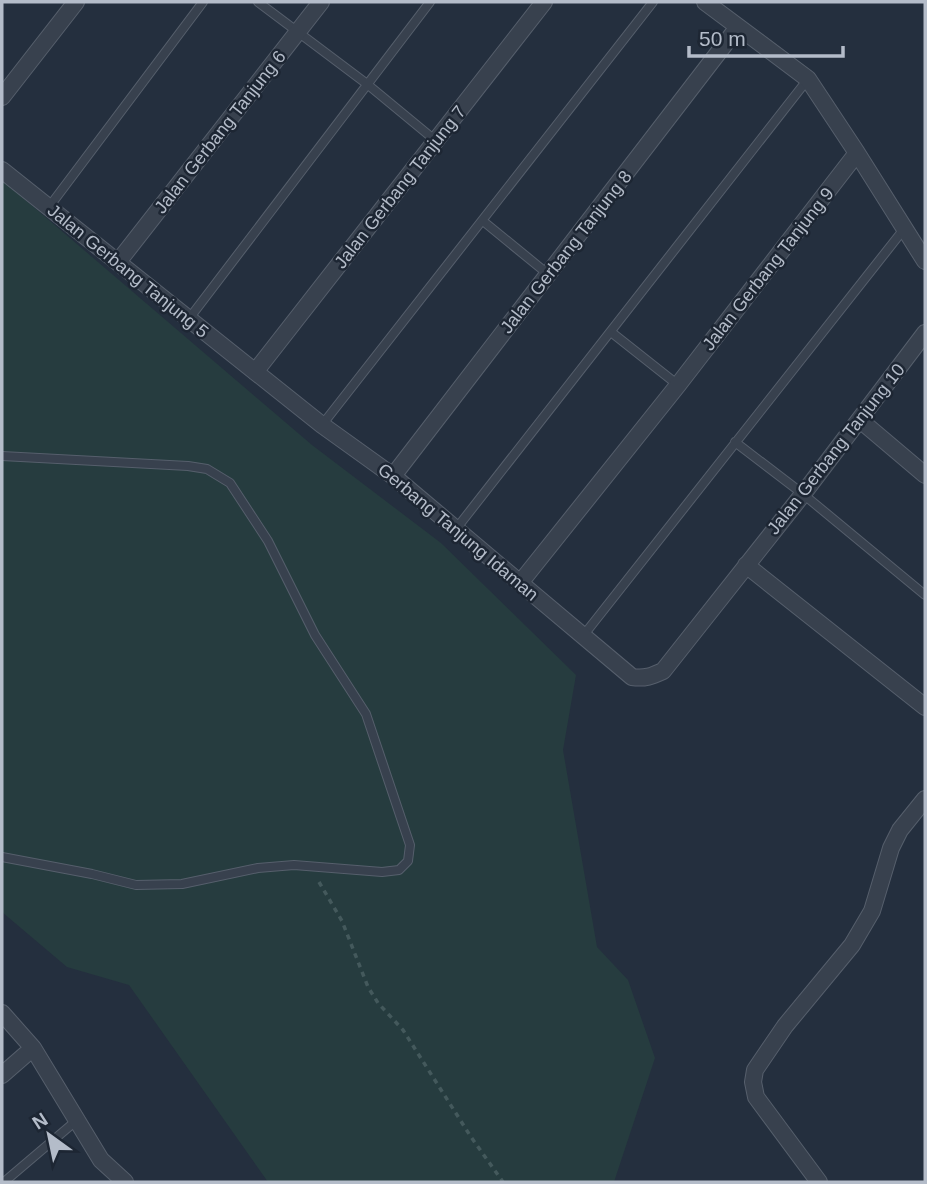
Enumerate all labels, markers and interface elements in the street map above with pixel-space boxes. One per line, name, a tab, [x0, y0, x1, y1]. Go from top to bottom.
scale bar	[689, 14, 843, 58]
text: 50 m	[699, 27, 746, 50]
street label: Jalan Gerbang Tanjung 6	[150, 47, 290, 217]
street label: Jalan Gerbang Tanjung 7	[330, 102, 470, 272]
street label: Jalan Gerbang Tanjung 8	[496, 167, 636, 337]
street label: Jalan Gerbang Tanjung 9	[698, 184, 838, 354]
street label: Jalan Gerbang Tanjung 5	[44, 200, 212, 342]
street label: Jalan Gerbang Tanjung 10	[763, 360, 909, 538]
street label: Gerbang Tanjung Idaman	[374, 459, 542, 605]
north arrow	[14, 1100, 84, 1170]
text: N	[29, 1109, 51, 1134]

